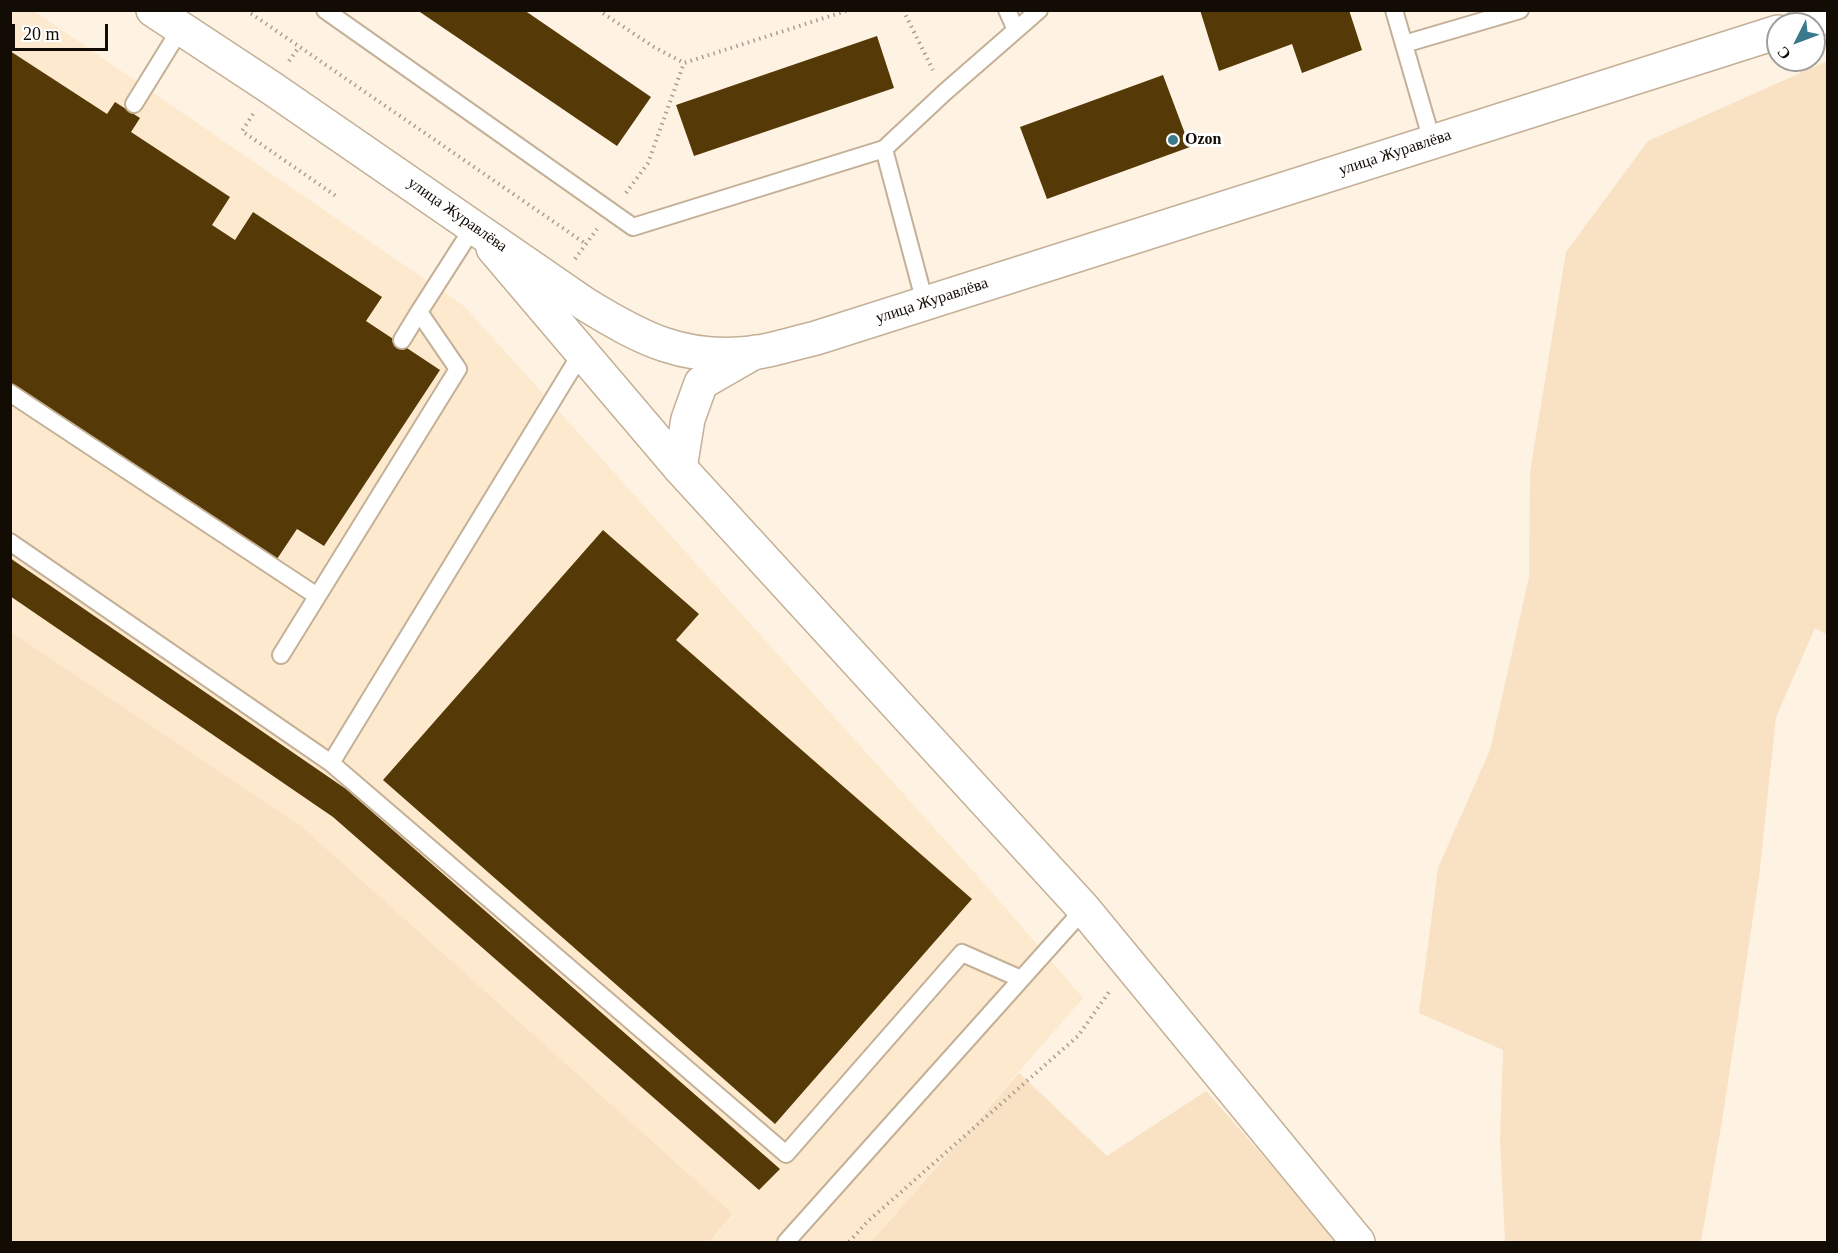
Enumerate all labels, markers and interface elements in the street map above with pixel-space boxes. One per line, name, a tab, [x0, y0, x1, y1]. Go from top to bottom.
scale bar	[15, 12, 111, 50]
north arrow	[1766, 12, 1826, 72]
text: 20 m	[23, 24, 60, 44]
text: С	[1774, 43, 1794, 63]
street label: улица Журавлёва	[1336, 126, 1454, 180]
place label: Ozon	[1185, 130, 1221, 150]
marker: Ozon	[1166, 133, 1180, 147]
street label: улица Журавлёва	[404, 174, 510, 256]
street label: улица Журавлёва	[873, 274, 991, 328]

